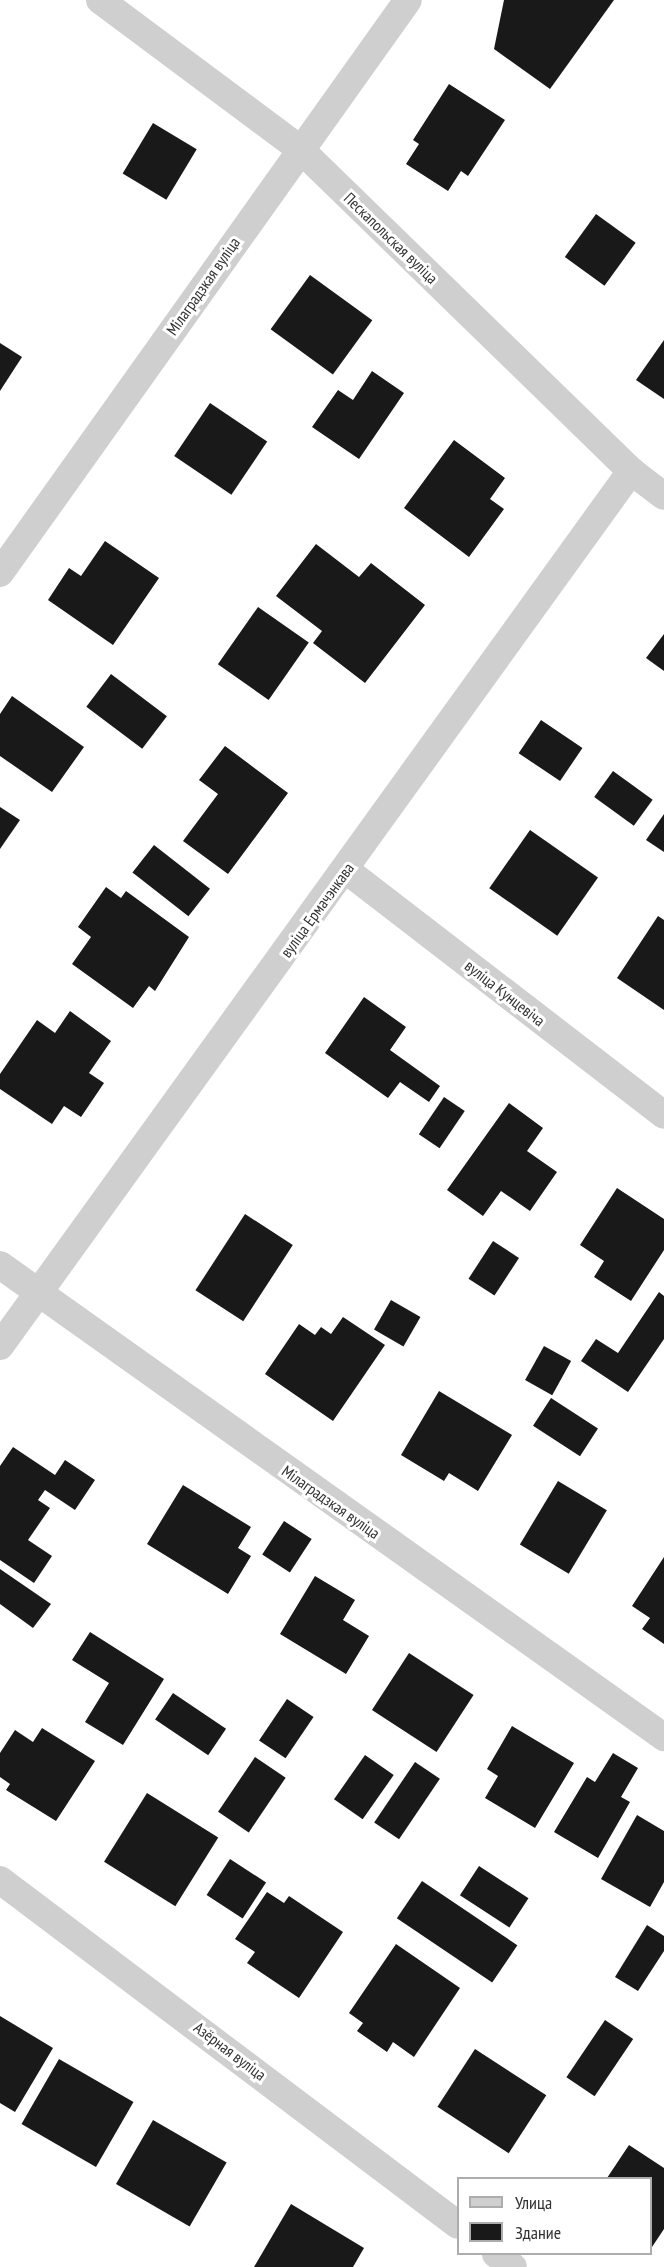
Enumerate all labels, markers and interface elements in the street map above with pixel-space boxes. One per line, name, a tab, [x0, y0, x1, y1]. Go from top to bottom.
street label: Пескапольская вуліца	[340, 188, 442, 288]
street label: Мілаградзкая вуліца	[162, 233, 244, 339]
street label: вуліца Ермачэнкава	[276, 859, 358, 961]
street label: вуліца Кунцевіча	[461, 956, 549, 1030]
street label: Мілаградзкая вуліца	[278, 1461, 384, 1543]
street label: Азёрная вуліца	[190, 2018, 270, 2084]
legend	[457, 2177, 652, 2255]
text: Улица	[515, 2191, 552, 2214]
text: Здание	[515, 2221, 561, 2244]

